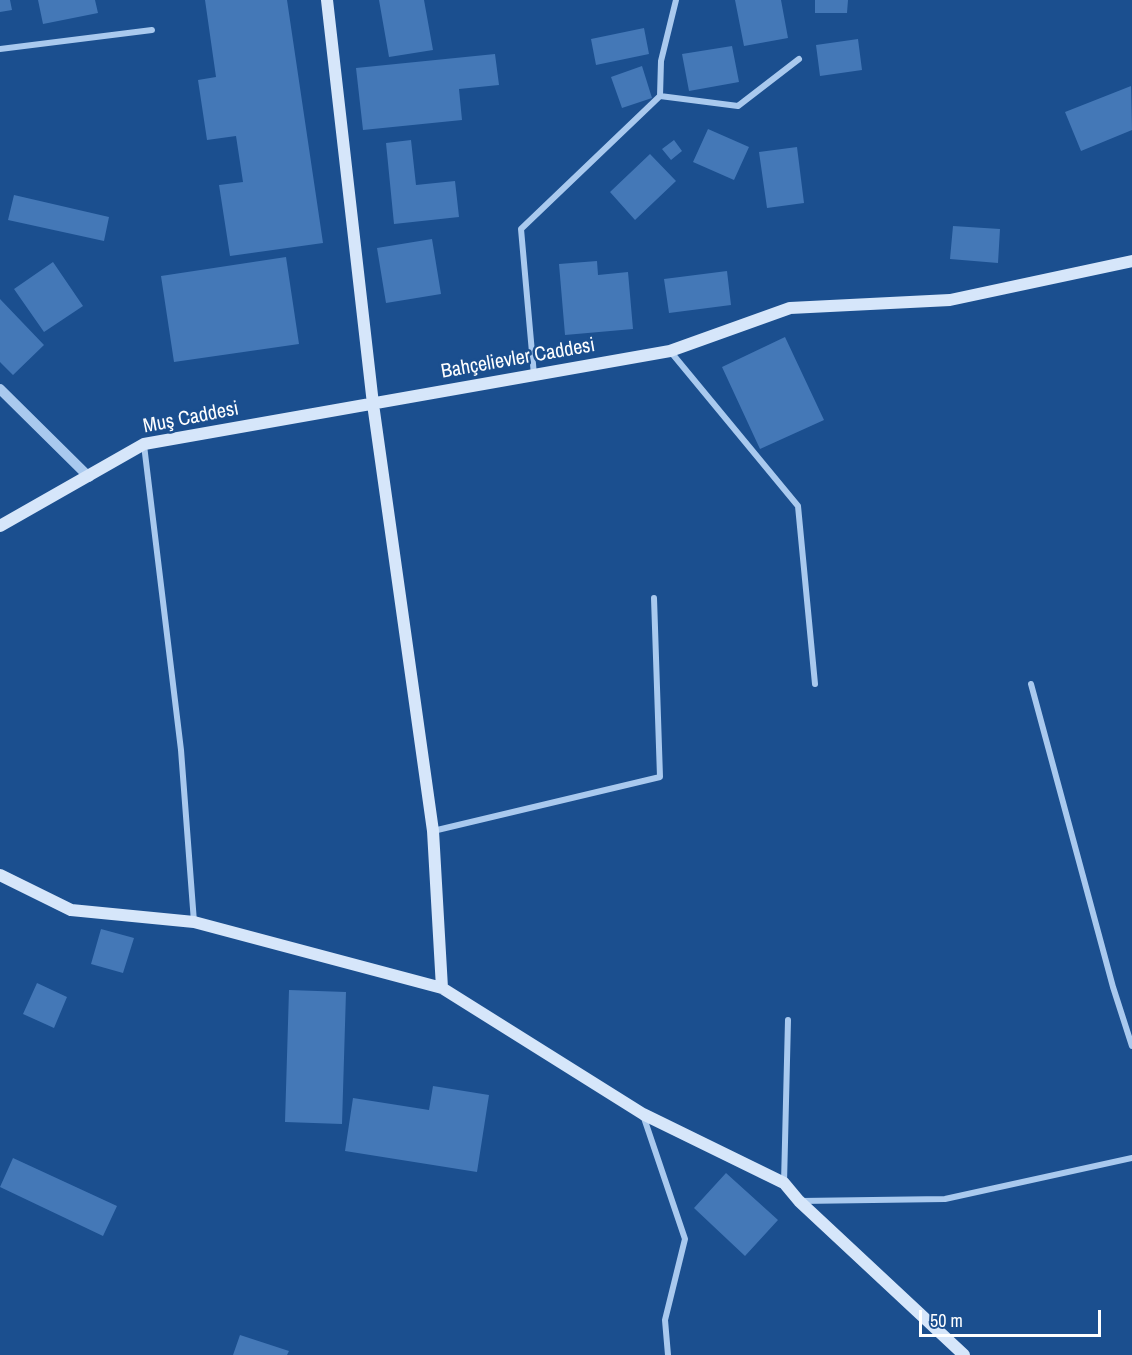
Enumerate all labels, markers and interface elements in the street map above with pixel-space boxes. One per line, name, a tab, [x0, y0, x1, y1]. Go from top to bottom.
street label: Bahçelievler Caddesi	[439, 334, 597, 384]
street label: Muş Caddesi	[141, 397, 241, 439]
scale bar	[922, 1298, 1104, 1336]
text: 50 m	[930, 1308, 963, 1333]

